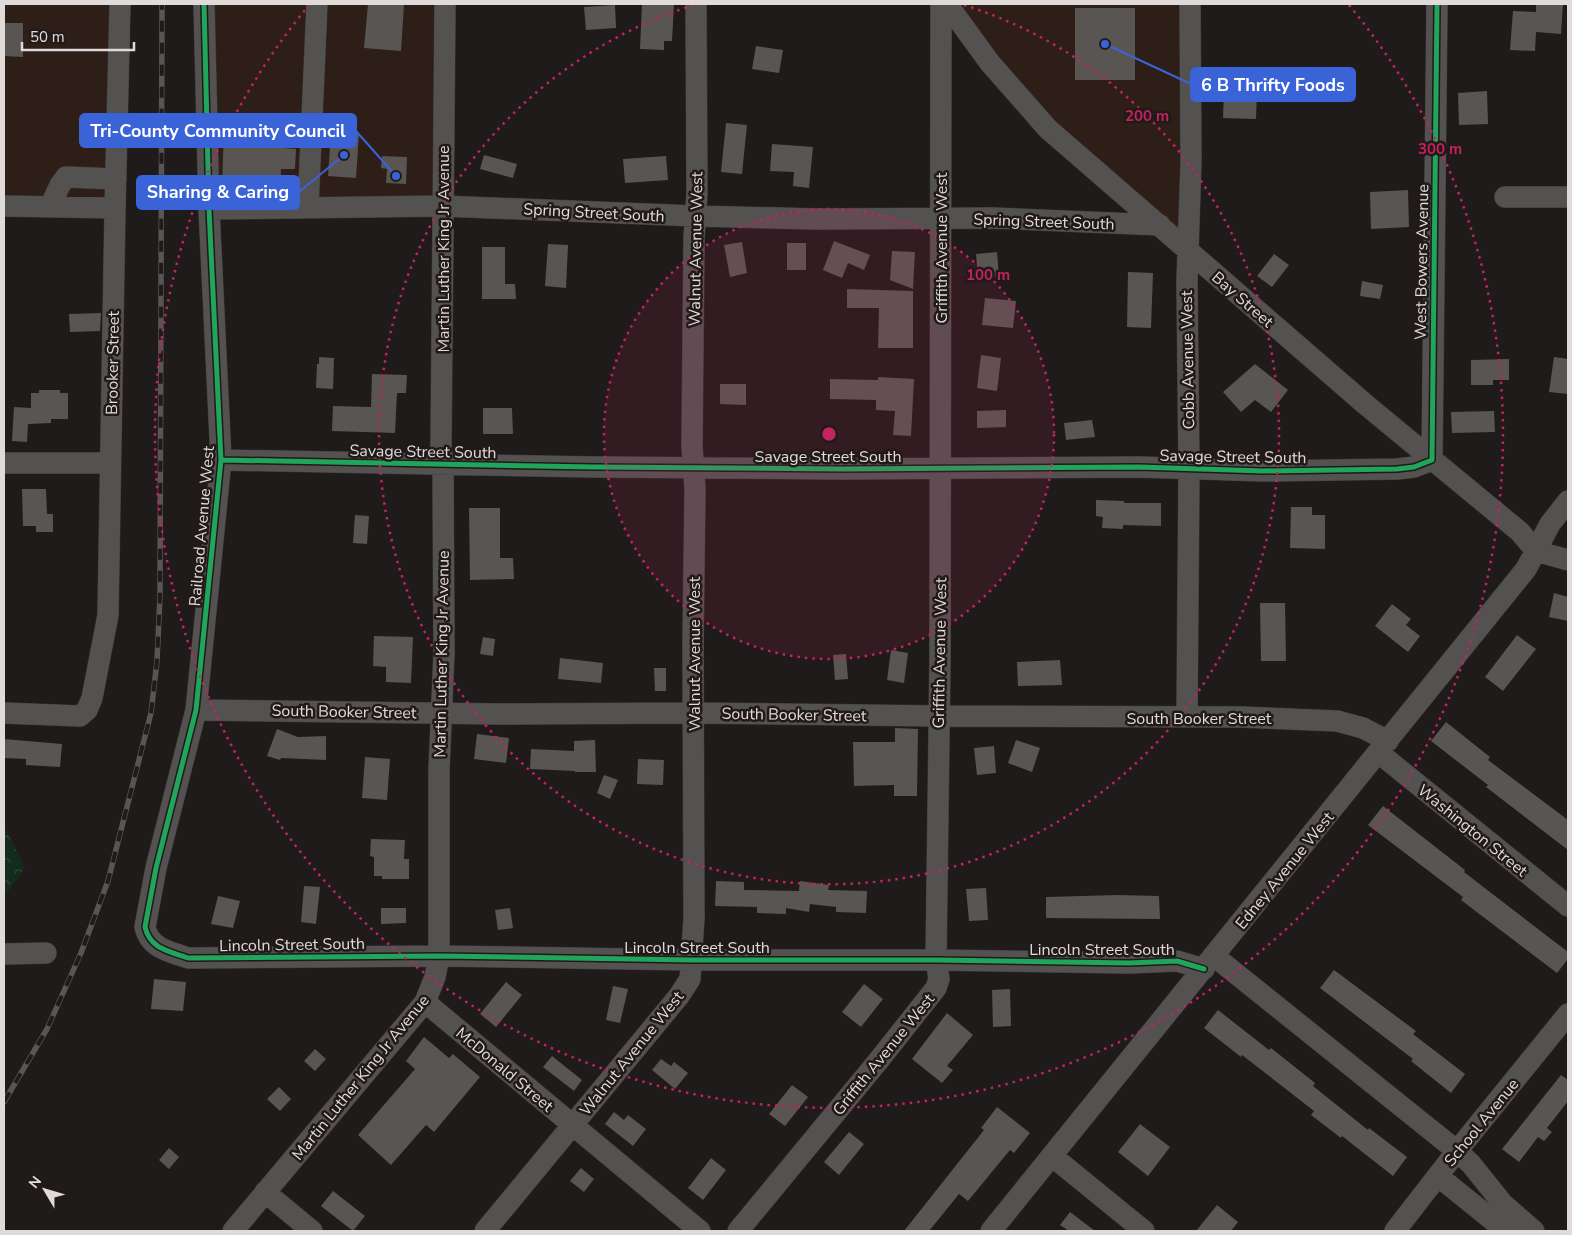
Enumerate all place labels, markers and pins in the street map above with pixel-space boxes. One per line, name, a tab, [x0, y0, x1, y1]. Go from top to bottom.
callout: 6 B Thrifty Foods	[1191, 68, 1355, 101]
callout: Tri-County Community Council	[80, 114, 356, 147]
callout: Sharing & Caring	[137, 176, 299, 209]
centre of rings	[820, 425, 838, 443]

